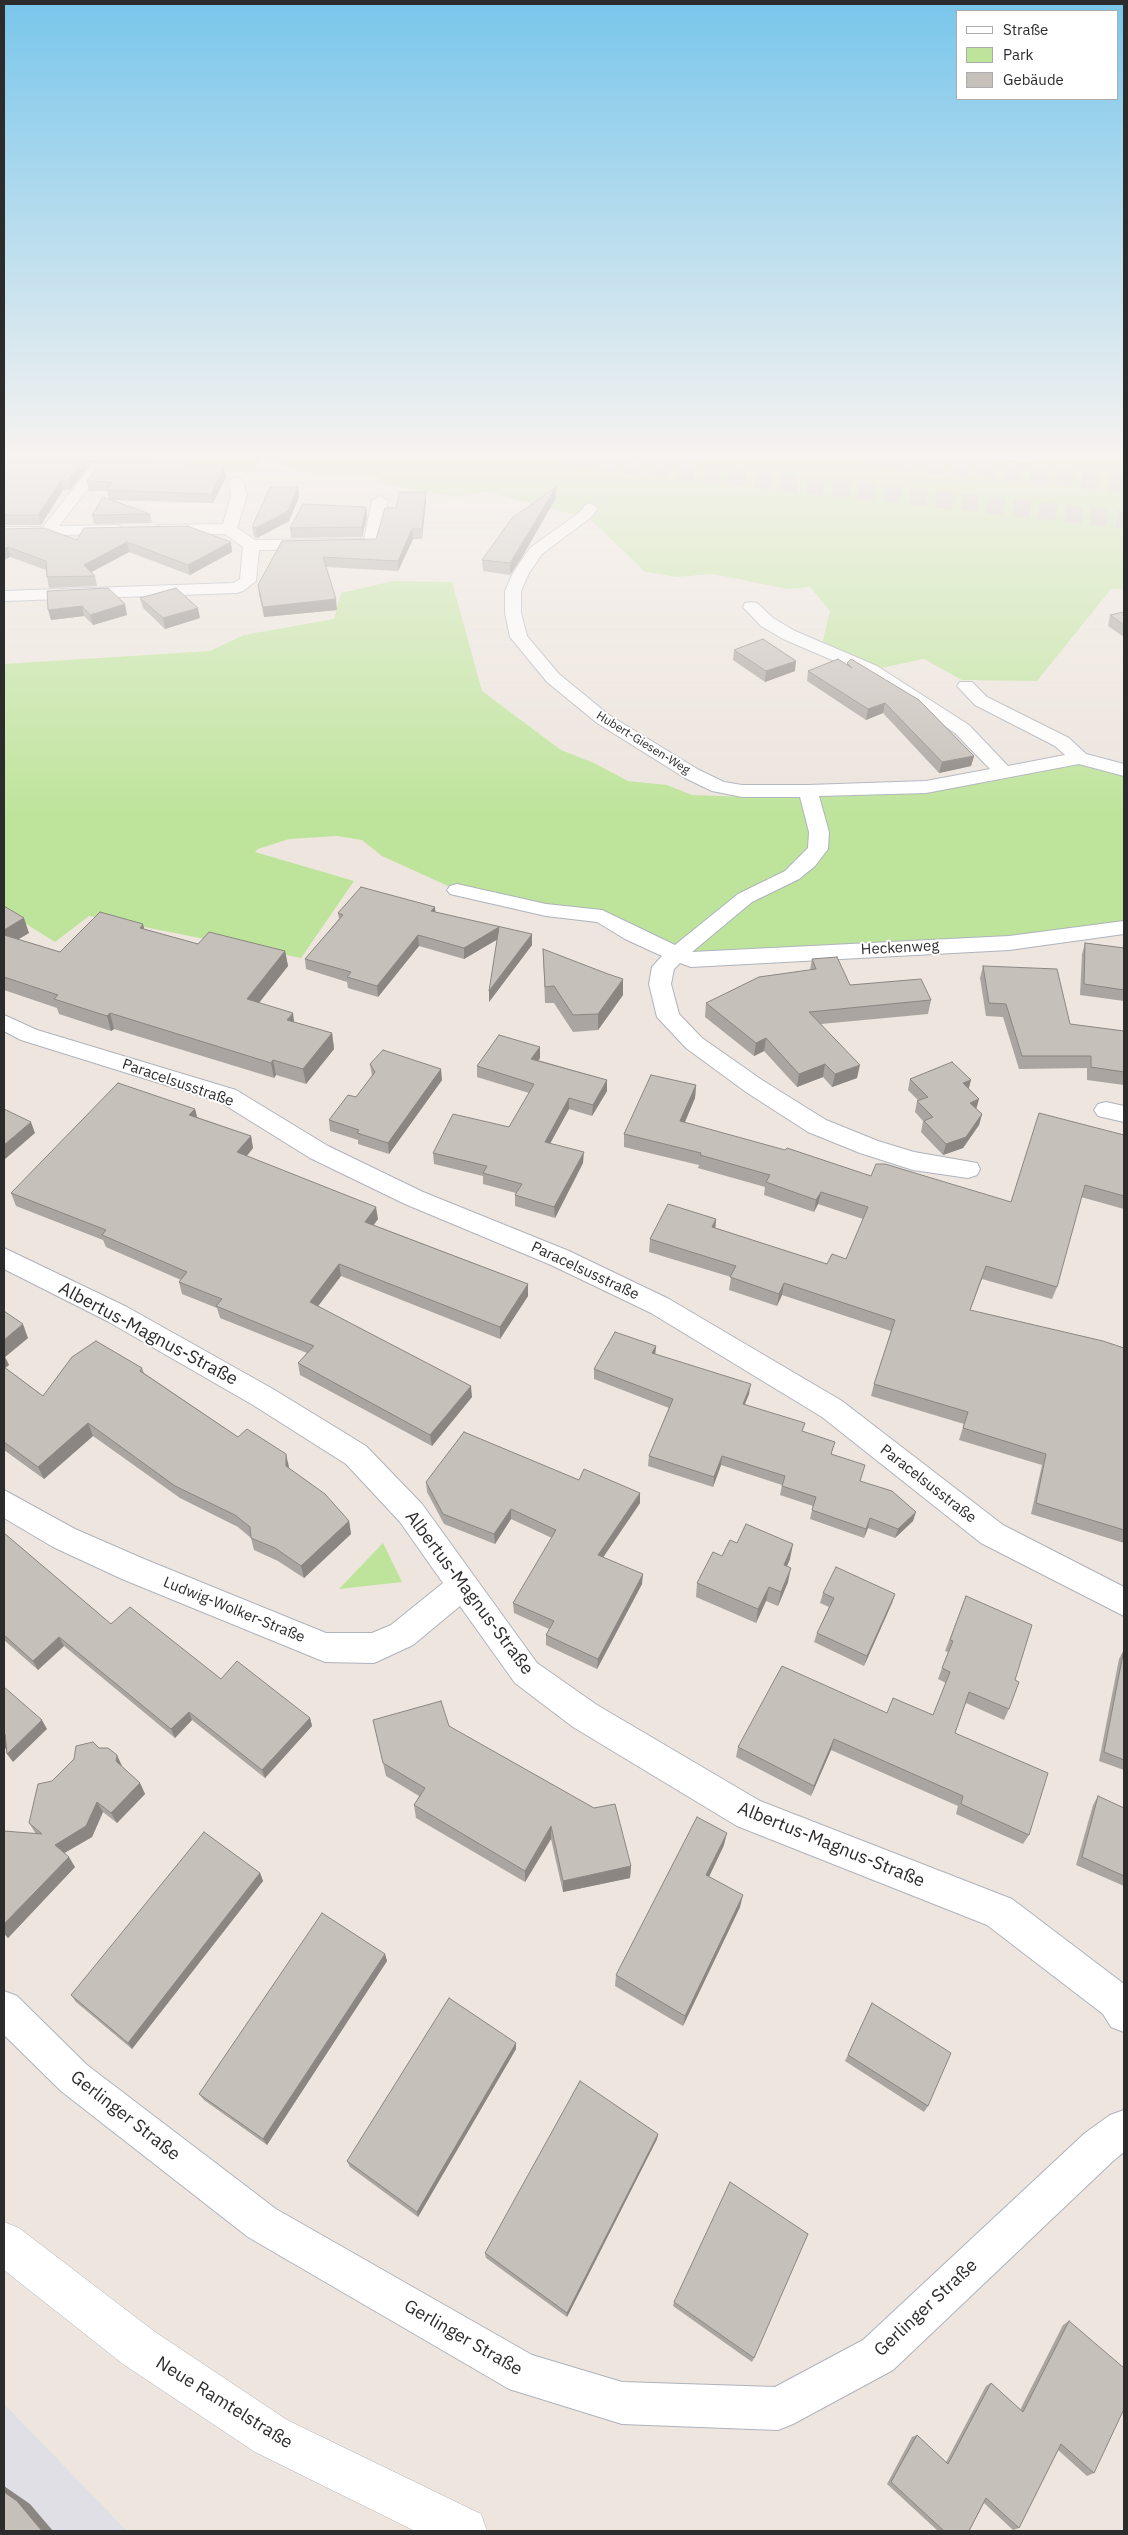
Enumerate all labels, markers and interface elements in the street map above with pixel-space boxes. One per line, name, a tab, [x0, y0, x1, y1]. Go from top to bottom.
legend	[956, 10, 1118, 100]
text: Straße	[1003, 20, 1048, 39]
text: Park	[1003, 45, 1033, 64]
text: Gebäude	[1003, 70, 1064, 89]
street label: Hubert-Giesen-Weg	[594, 708, 692, 778]
street label: Heckenweg	[860, 937, 940, 959]
street label: Paracelsusstraße	[120, 1055, 236, 1111]
street label: Paracelsusstraße	[528, 1238, 642, 1304]
street label: Albertus-Magnus-Straße	[55, 1278, 241, 1390]
street label: Paracelsusstraße	[876, 1441, 980, 1527]
street label: Albertus-Magnus-Straße	[400, 1507, 538, 1679]
street label: Ludwig-Wolker-Straße	[160, 1573, 308, 1647]
street label: Albertus-Magnus-Straße	[734, 1798, 928, 1892]
street label: Gerlinger Straße	[66, 2067, 184, 2165]
street label: Gerlinger Straße	[870, 2255, 982, 2361]
street label: Gerlinger Straße	[400, 2295, 526, 2381]
street label: Neue Ramtelstraße	[152, 2352, 296, 2454]

